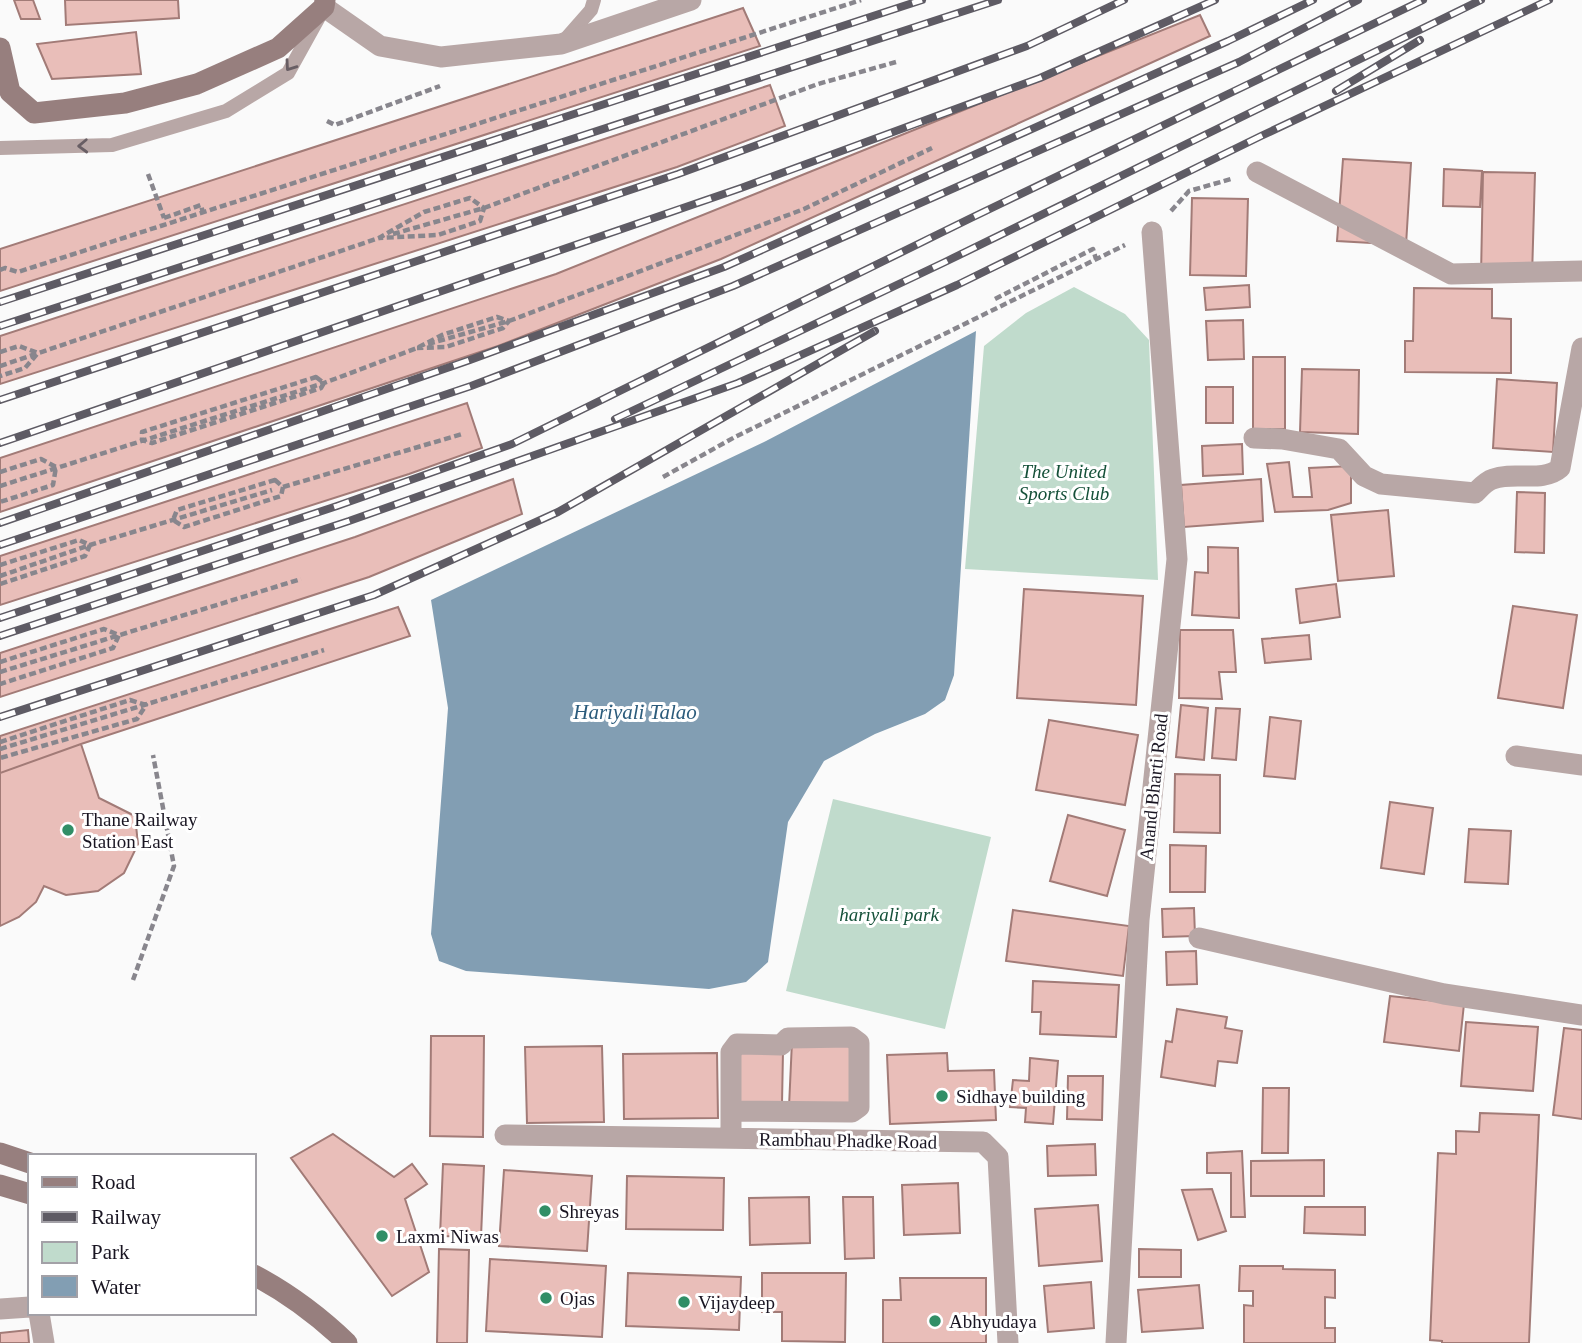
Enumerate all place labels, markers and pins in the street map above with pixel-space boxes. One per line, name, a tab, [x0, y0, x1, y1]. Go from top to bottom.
place label: Thane Railway Station East	[82, 809, 198, 852]
marker: Thane Railway Station East	[60, 822, 76, 838]
place label: Sidhaye building	[956, 1086, 1086, 1107]
marker: Sidhaye building	[934, 1088, 950, 1104]
place label: Shreyas	[559, 1201, 619, 1222]
marker: Shreyas	[537, 1203, 553, 1219]
place label: Laxmi Niwas	[396, 1226, 499, 1247]
marker: Laxmi Niwas	[374, 1228, 390, 1244]
place label: Ojas	[560, 1288, 595, 1309]
marker: Ojas	[538, 1290, 554, 1306]
place label: Vijaydeep	[698, 1292, 775, 1313]
marker: Vijaydeep	[676, 1294, 692, 1310]
place label: Abhyudaya	[949, 1311, 1037, 1332]
marker: Abhyudaya	[927, 1313, 943, 1329]

